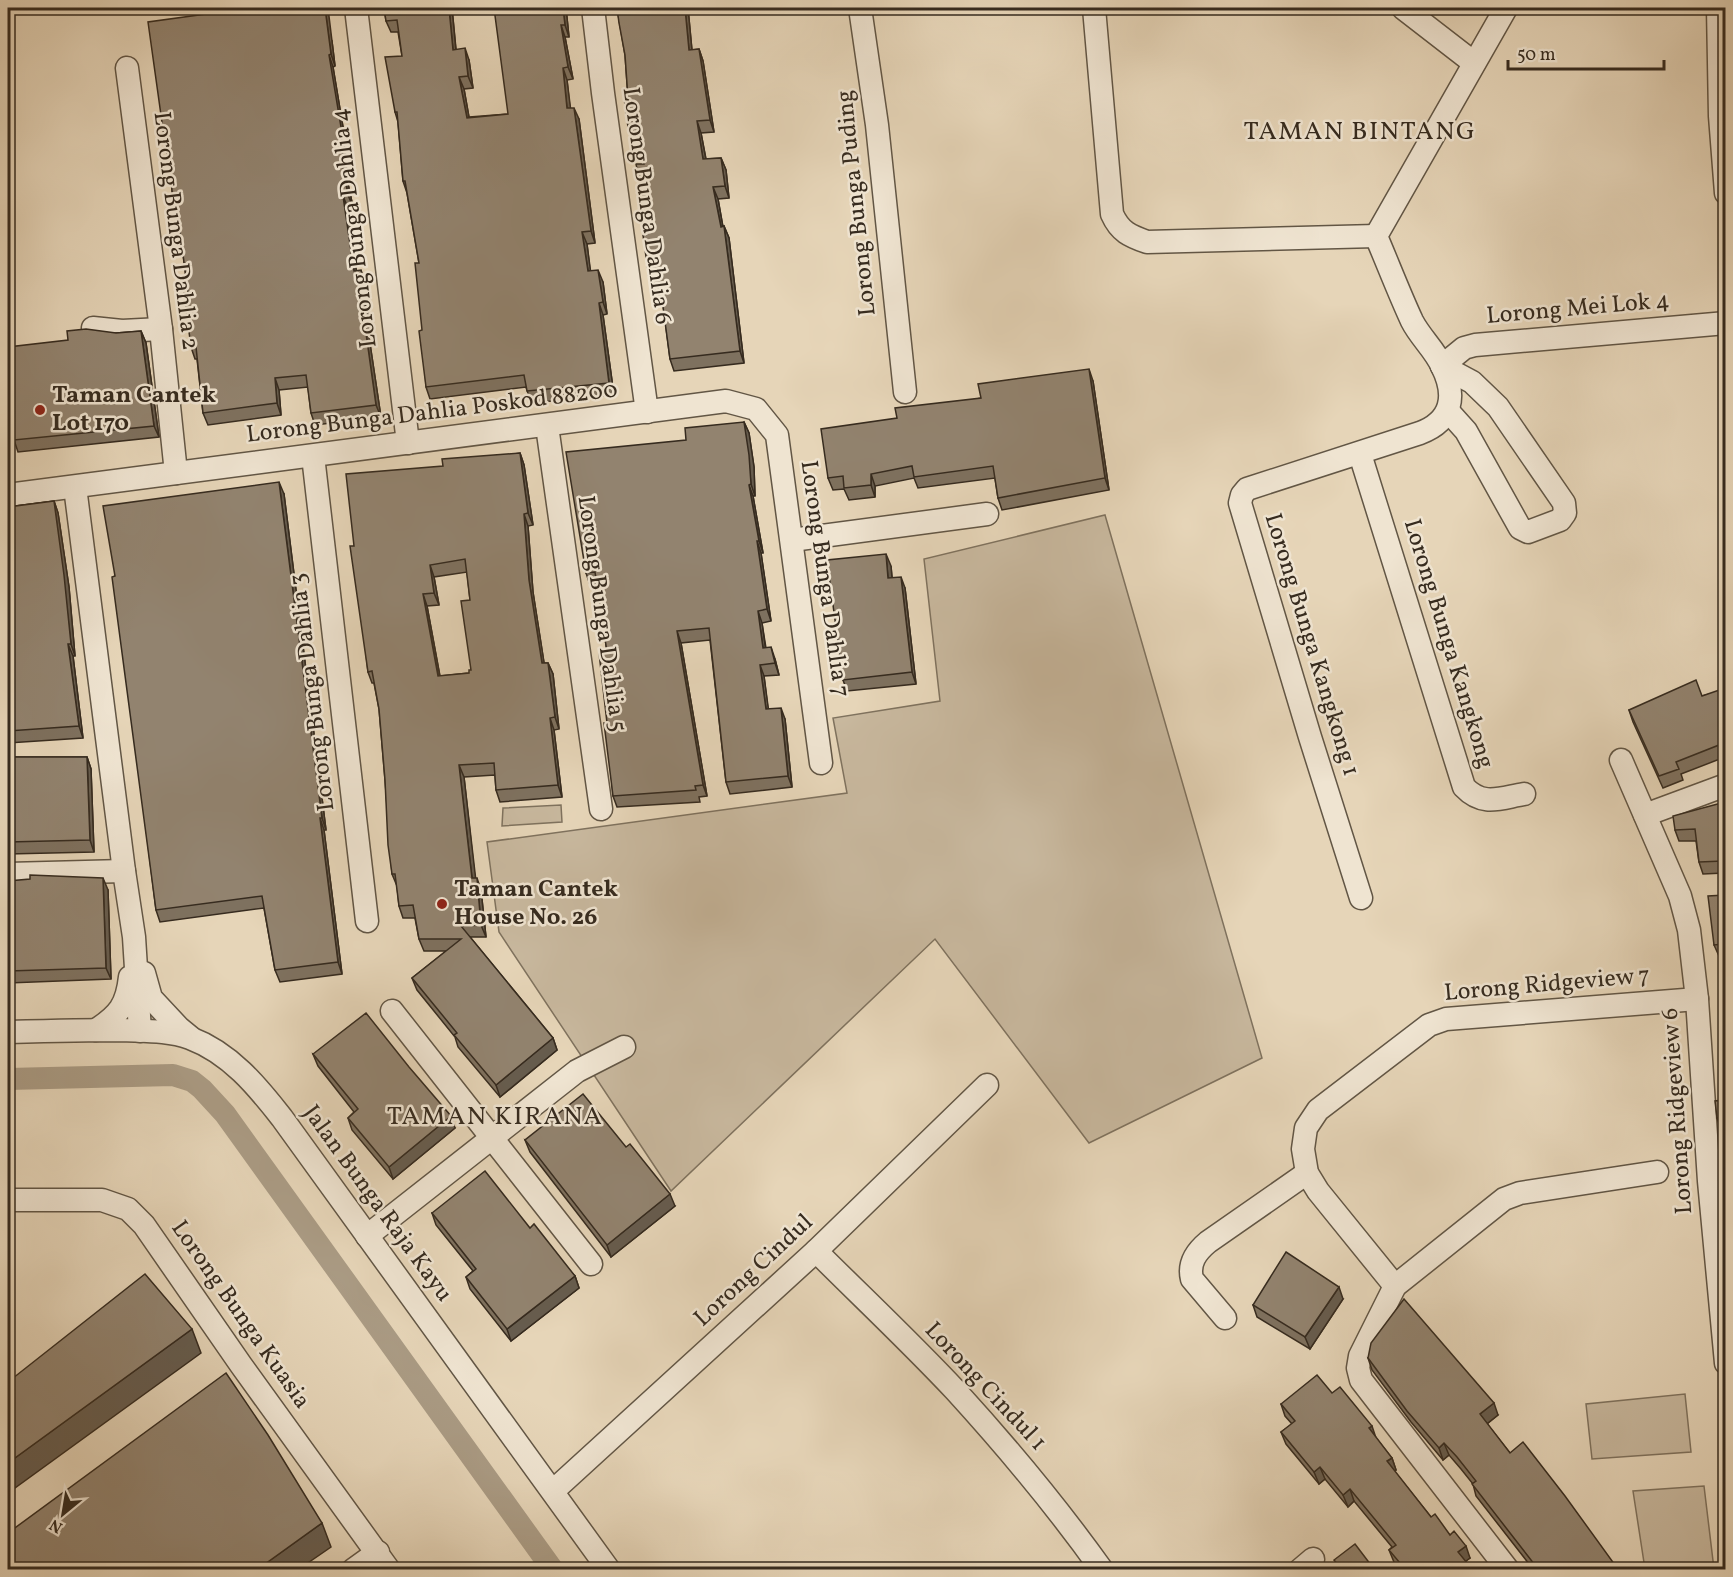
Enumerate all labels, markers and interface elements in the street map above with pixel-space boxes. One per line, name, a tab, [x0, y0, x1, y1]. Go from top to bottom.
scale bar	[1508, 33, 1664, 71]
text: 50 m	[1517, 43, 1556, 68]
street label: Lorong Bunga Dahlia 6	[613, 85, 679, 327]
street label: Lorong Bunga Puding	[828, 88, 886, 318]
street label: Lorong Bunga Dahlia 4	[323, 106, 387, 350]
street label: Lorong Bunga Dahlia 2	[143, 110, 207, 352]
district label: TAMAN BINTANG	[1244, 114, 1476, 150]
street label: Lorong Mei Lok 4	[1485, 284, 1671, 334]
street label: Lorong Bunga Dahlia Poskod 88200	[244, 373, 620, 453]
place label: Taman Cantek Lot 170	[52, 379, 216, 441]
marker: Taman Cantek Lot 170	[33, 403, 47, 417]
street label: Lorong Bunga Dahlia 7	[791, 458, 857, 700]
street label: Lorong Bunga Dahlia 5	[568, 493, 634, 735]
street label: Lorong Bunga Kangkong 1	[1255, 509, 1367, 781]
street label: Lorong Bunga Kangkong	[1394, 515, 1502, 773]
street label: Lorong Bunga Dahlia 3	[282, 571, 344, 813]
place label: Taman Cantek House No. 26	[454, 873, 618, 935]
marker: Taman Cantek House No. 26	[435, 897, 449, 911]
street label: Lorong Ridgeview 7	[1443, 959, 1651, 1011]
street label: Lorong Ridgeview 6	[1654, 1007, 1702, 1215]
street label: Jalan Bunga Raja Kayu	[294, 1099, 460, 1309]
district label: TAMAN KIRANA	[387, 1099, 603, 1135]
street label: Lorong Cindul	[687, 1207, 821, 1335]
street label: Lorong Bunga Kuasia	[162, 1214, 318, 1416]
street label: Lorong Cindul 1	[916, 1315, 1054, 1459]
north arrow	[33, 1484, 93, 1544]
text: N	[46, 1513, 67, 1538]

